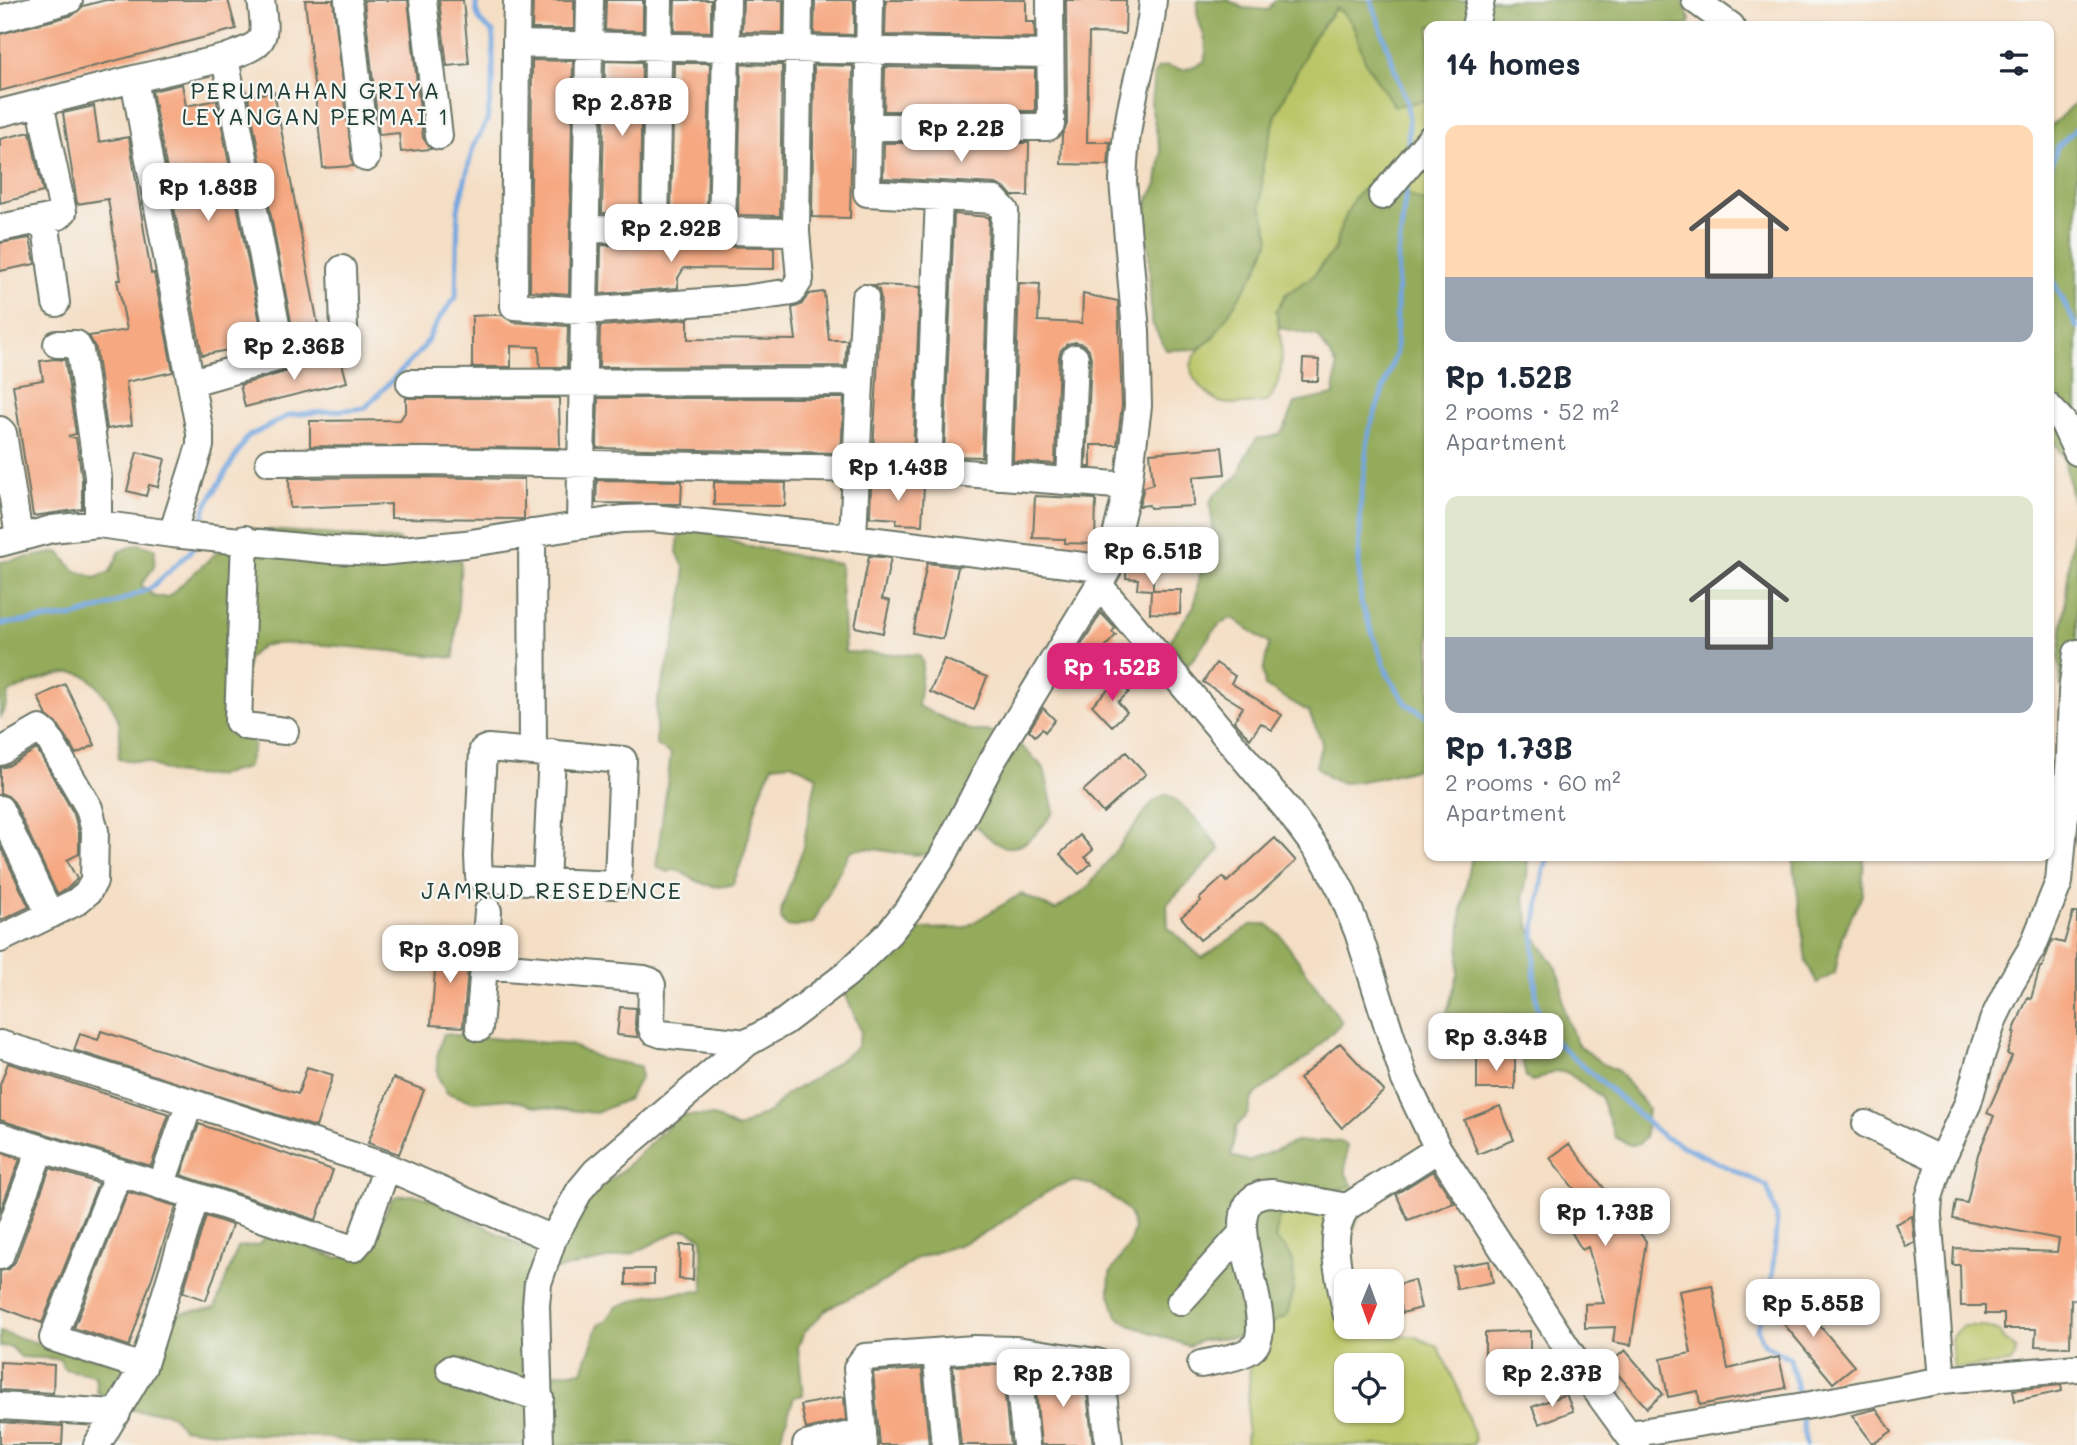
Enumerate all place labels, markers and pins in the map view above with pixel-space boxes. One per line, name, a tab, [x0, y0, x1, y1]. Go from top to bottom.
pin: Rp 2.87B	[550, 78, 694, 138]
pin: Rp 2.2B	[896, 104, 1026, 164]
pin: Rp 1.83B	[136, 164, 280, 223]
pin: Rp 2.92B	[599, 204, 743, 264]
pin: Rp 2.36B	[222, 322, 366, 382]
pin: Rp 1.43B	[826, 444, 970, 503]
pin: Rp 6.51B	[1081, 528, 1225, 587]
pin: Rp 1.52B	[1040, 644, 1184, 703]
pin: Rp 3.09B	[378, 926, 522, 985]
pin: Rp 3.34B	[1424, 1014, 1568, 1073]
pin: Rp 1.73B	[1533, 1188, 1677, 1248]
pin: Rp 5.85B	[1741, 1280, 1885, 1339]
pin: Rp 2.73B	[991, 1350, 1135, 1409]
pin: Rp 2.37B	[1480, 1350, 1624, 1409]

